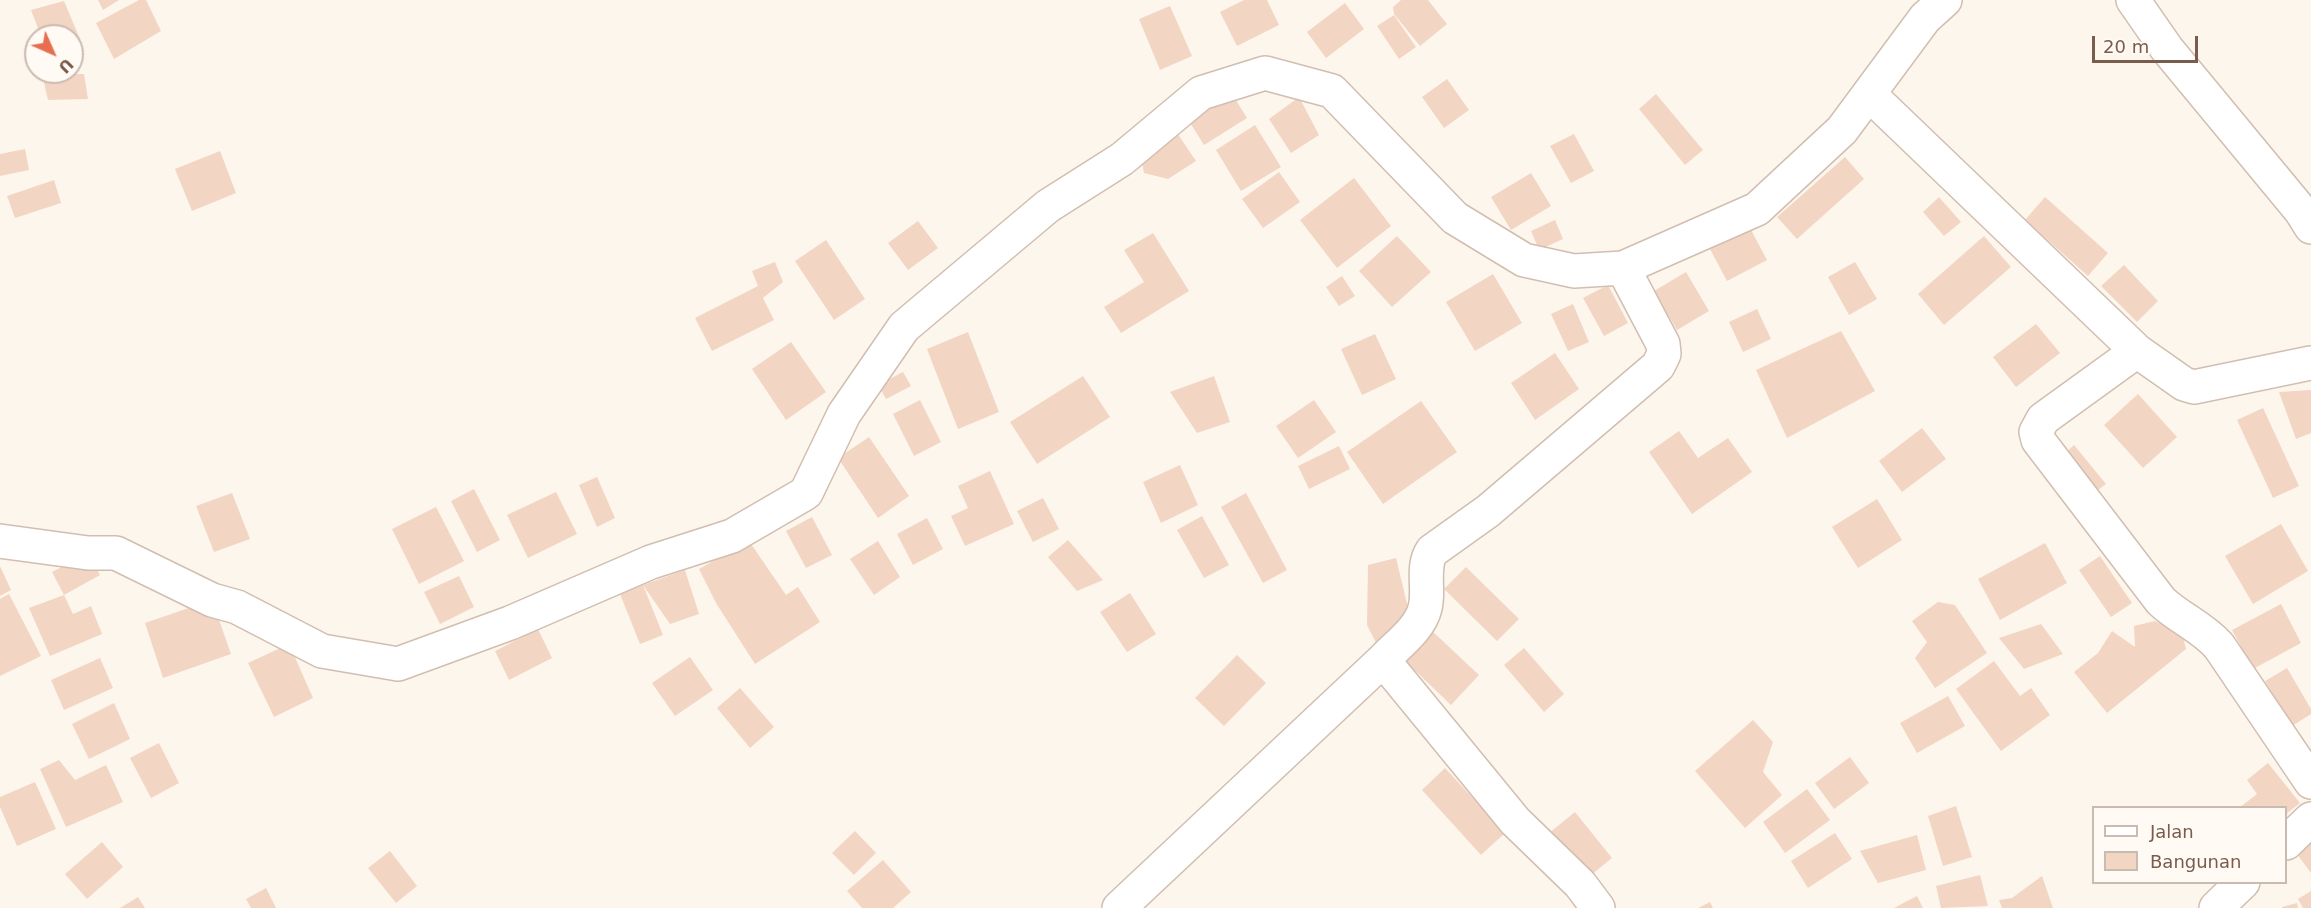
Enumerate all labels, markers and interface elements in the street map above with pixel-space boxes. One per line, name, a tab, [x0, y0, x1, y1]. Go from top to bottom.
north arrow	[24, 24, 84, 84]
scale bar	[2095, 24, 2202, 62]
text: 20 m	[2103, 36, 2149, 57]
text: U	[54, 54, 77, 77]
legend	[2092, 806, 2287, 884]
text: Jalan	[2150, 821, 2194, 842]
text: Bangunan	[2150, 851, 2241, 872]

